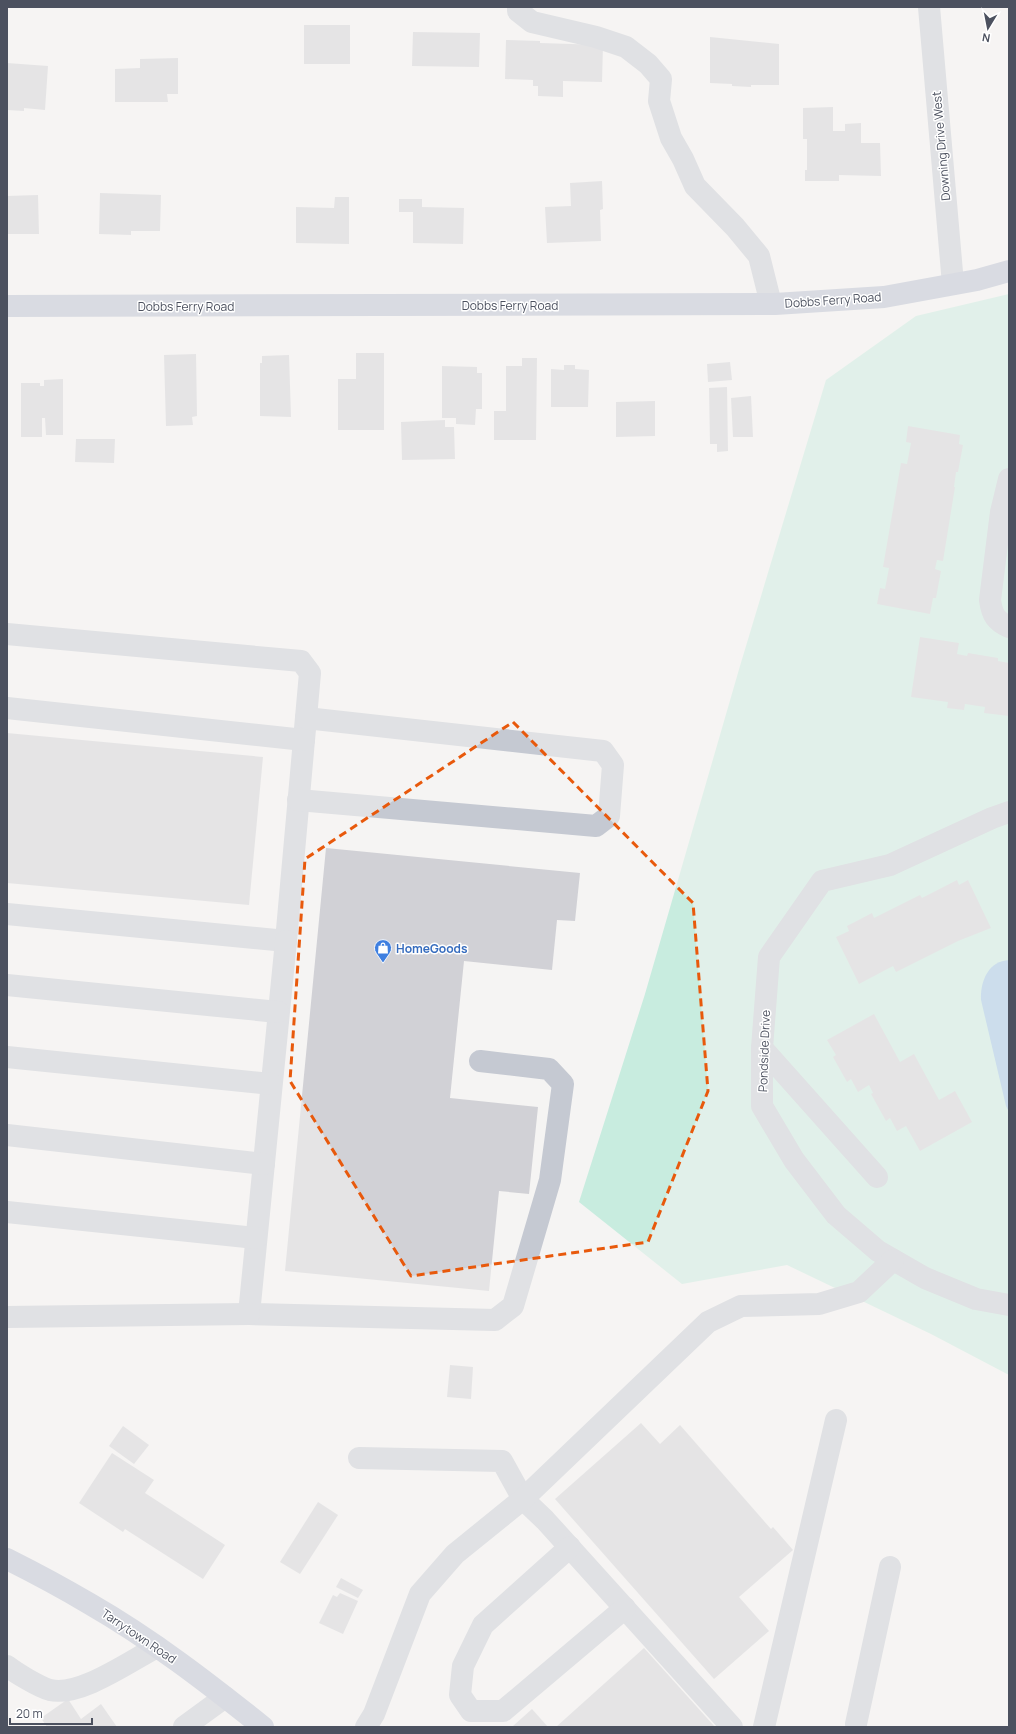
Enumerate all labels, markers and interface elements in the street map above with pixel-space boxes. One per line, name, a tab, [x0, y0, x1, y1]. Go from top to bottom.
north arrow	[968, 8, 1008, 48]
text: N	[981, 30, 991, 46]
street label: Downing Drive West	[928, 90, 954, 201]
street label: Dobbs Ferry Road	[784, 288, 882, 312]
street label: Dobbs Ferry Road	[462, 297, 558, 314]
street label: Dobbs Ferry Road	[138, 298, 234, 315]
shop icon: HomeGoods	[373, 938, 393, 963]
place label: HomeGoods	[396, 940, 468, 957]
street label: Pondside Drive	[754, 1010, 774, 1092]
street label: Tarrytown Road	[98, 1605, 180, 1667]
scale bar	[10, 1700, 92, 1726]
text: 20 m	[16, 1705, 43, 1722]

